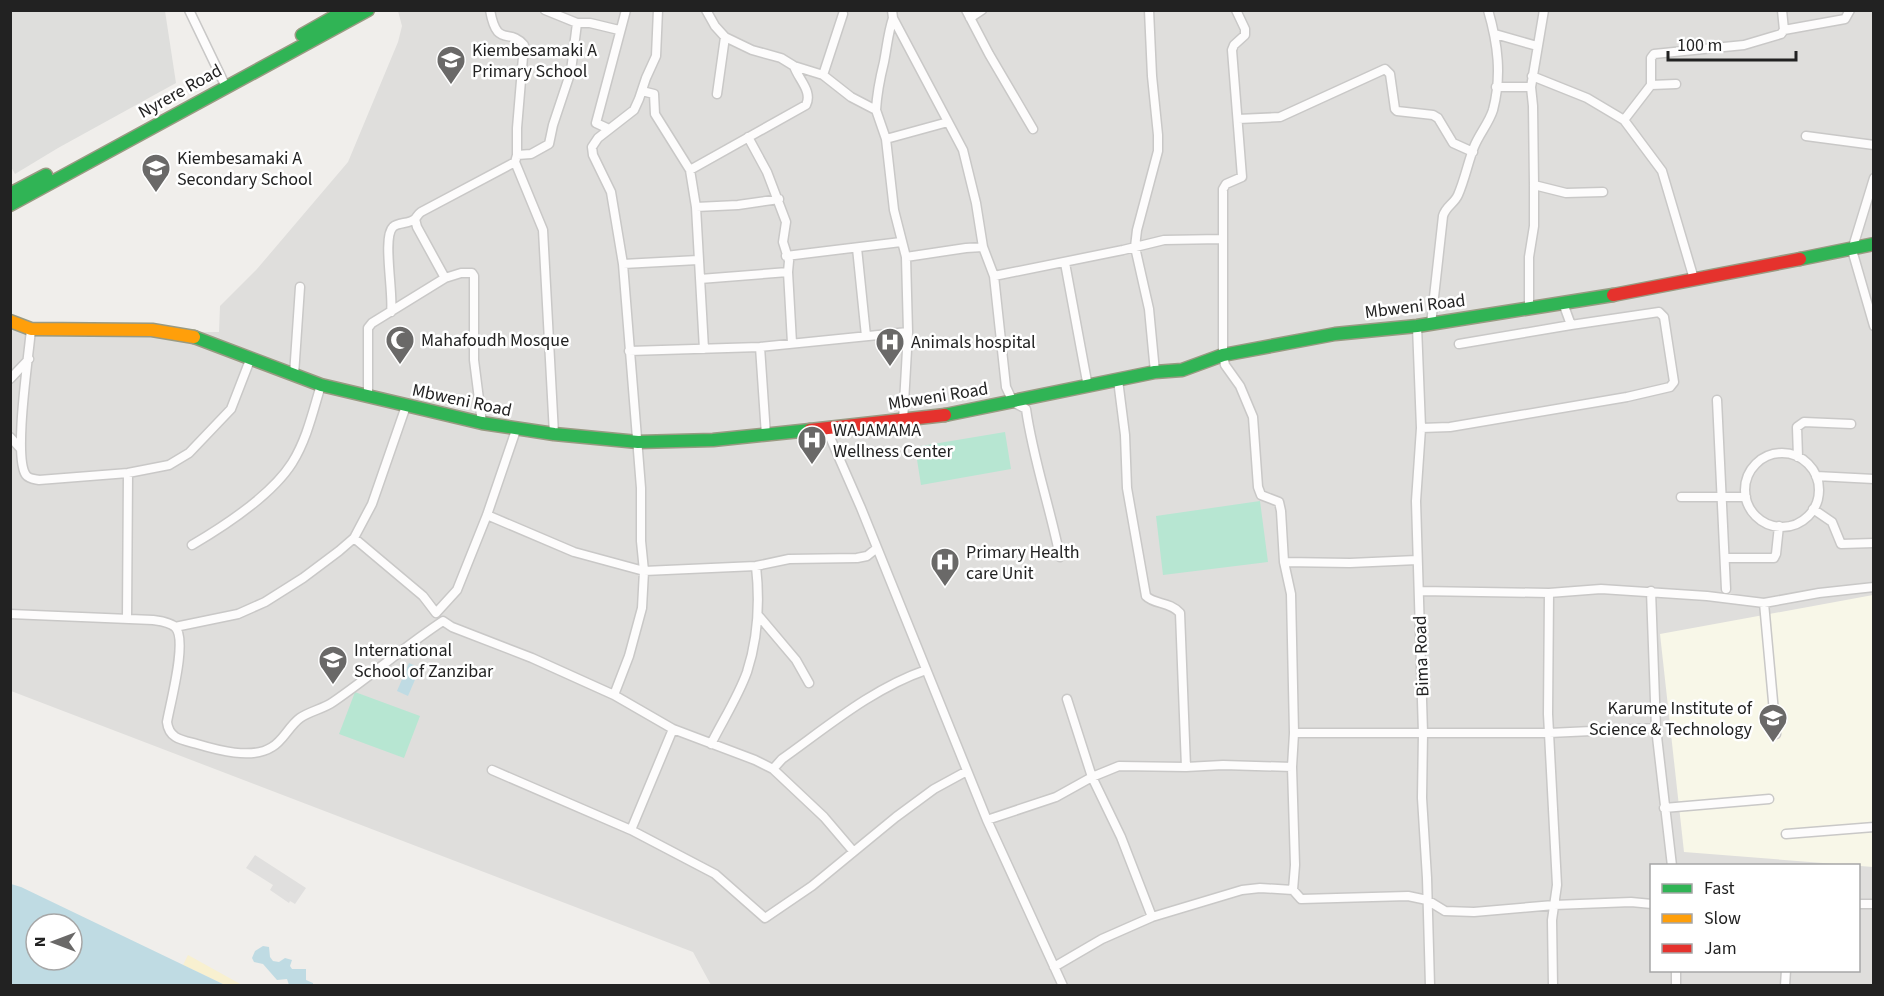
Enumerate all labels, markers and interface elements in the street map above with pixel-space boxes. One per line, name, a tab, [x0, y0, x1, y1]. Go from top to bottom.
scale bar	[1668, 24, 1796, 62]
text: 100 m	[1677, 33, 1722, 58]
place label: Kiembesamaki A Primary School	[472, 38, 597, 84]
school or university icon: Kiembesamaki A Primary School	[435, 44, 467, 86]
street label: Nyrere Road	[134, 58, 227, 125]
place label: Kiembesamaki A Secondary School	[177, 146, 312, 192]
school or university icon: Kiembesamaki A Secondary School	[140, 152, 172, 194]
street label: Mbweni Road	[1363, 288, 1467, 325]
mosque icon: Mahafoudh Mosque	[384, 324, 416, 366]
hospital icon: Animals hospital	[874, 326, 906, 368]
place label: Mahafoudh Mosque	[421, 328, 569, 353]
place label: Animals hospital	[911, 330, 1036, 355]
street label: Mbweni Road	[886, 376, 990, 417]
street label: Mbweni Road	[410, 378, 514, 423]
place label: WAJAMAMA Wellness Center	[833, 418, 954, 464]
hospital icon: WAJAMAMA Wellness Center	[796, 424, 828, 466]
place label: Primary Health care Unit	[966, 540, 1080, 586]
hospital icon: Primary Health care Unit	[929, 546, 961, 588]
street label: Bima Road	[1408, 615, 1435, 697]
place label: International School of Zanzibar	[354, 638, 494, 684]
school or university icon: International School of Zanzibar	[317, 644, 349, 686]
place label: Karume Institute of Science & Technology	[1589, 696, 1753, 742]
school or university icon: Karume Institute of Science & Technology	[1757, 702, 1789, 744]
legend	[1650, 864, 1860, 972]
text: Fast	[1704, 876, 1735, 901]
text: Slow	[1704, 906, 1741, 931]
north arrow	[24, 912, 84, 972]
text: Jam	[1704, 936, 1737, 961]
text: N	[29, 937, 51, 947]

